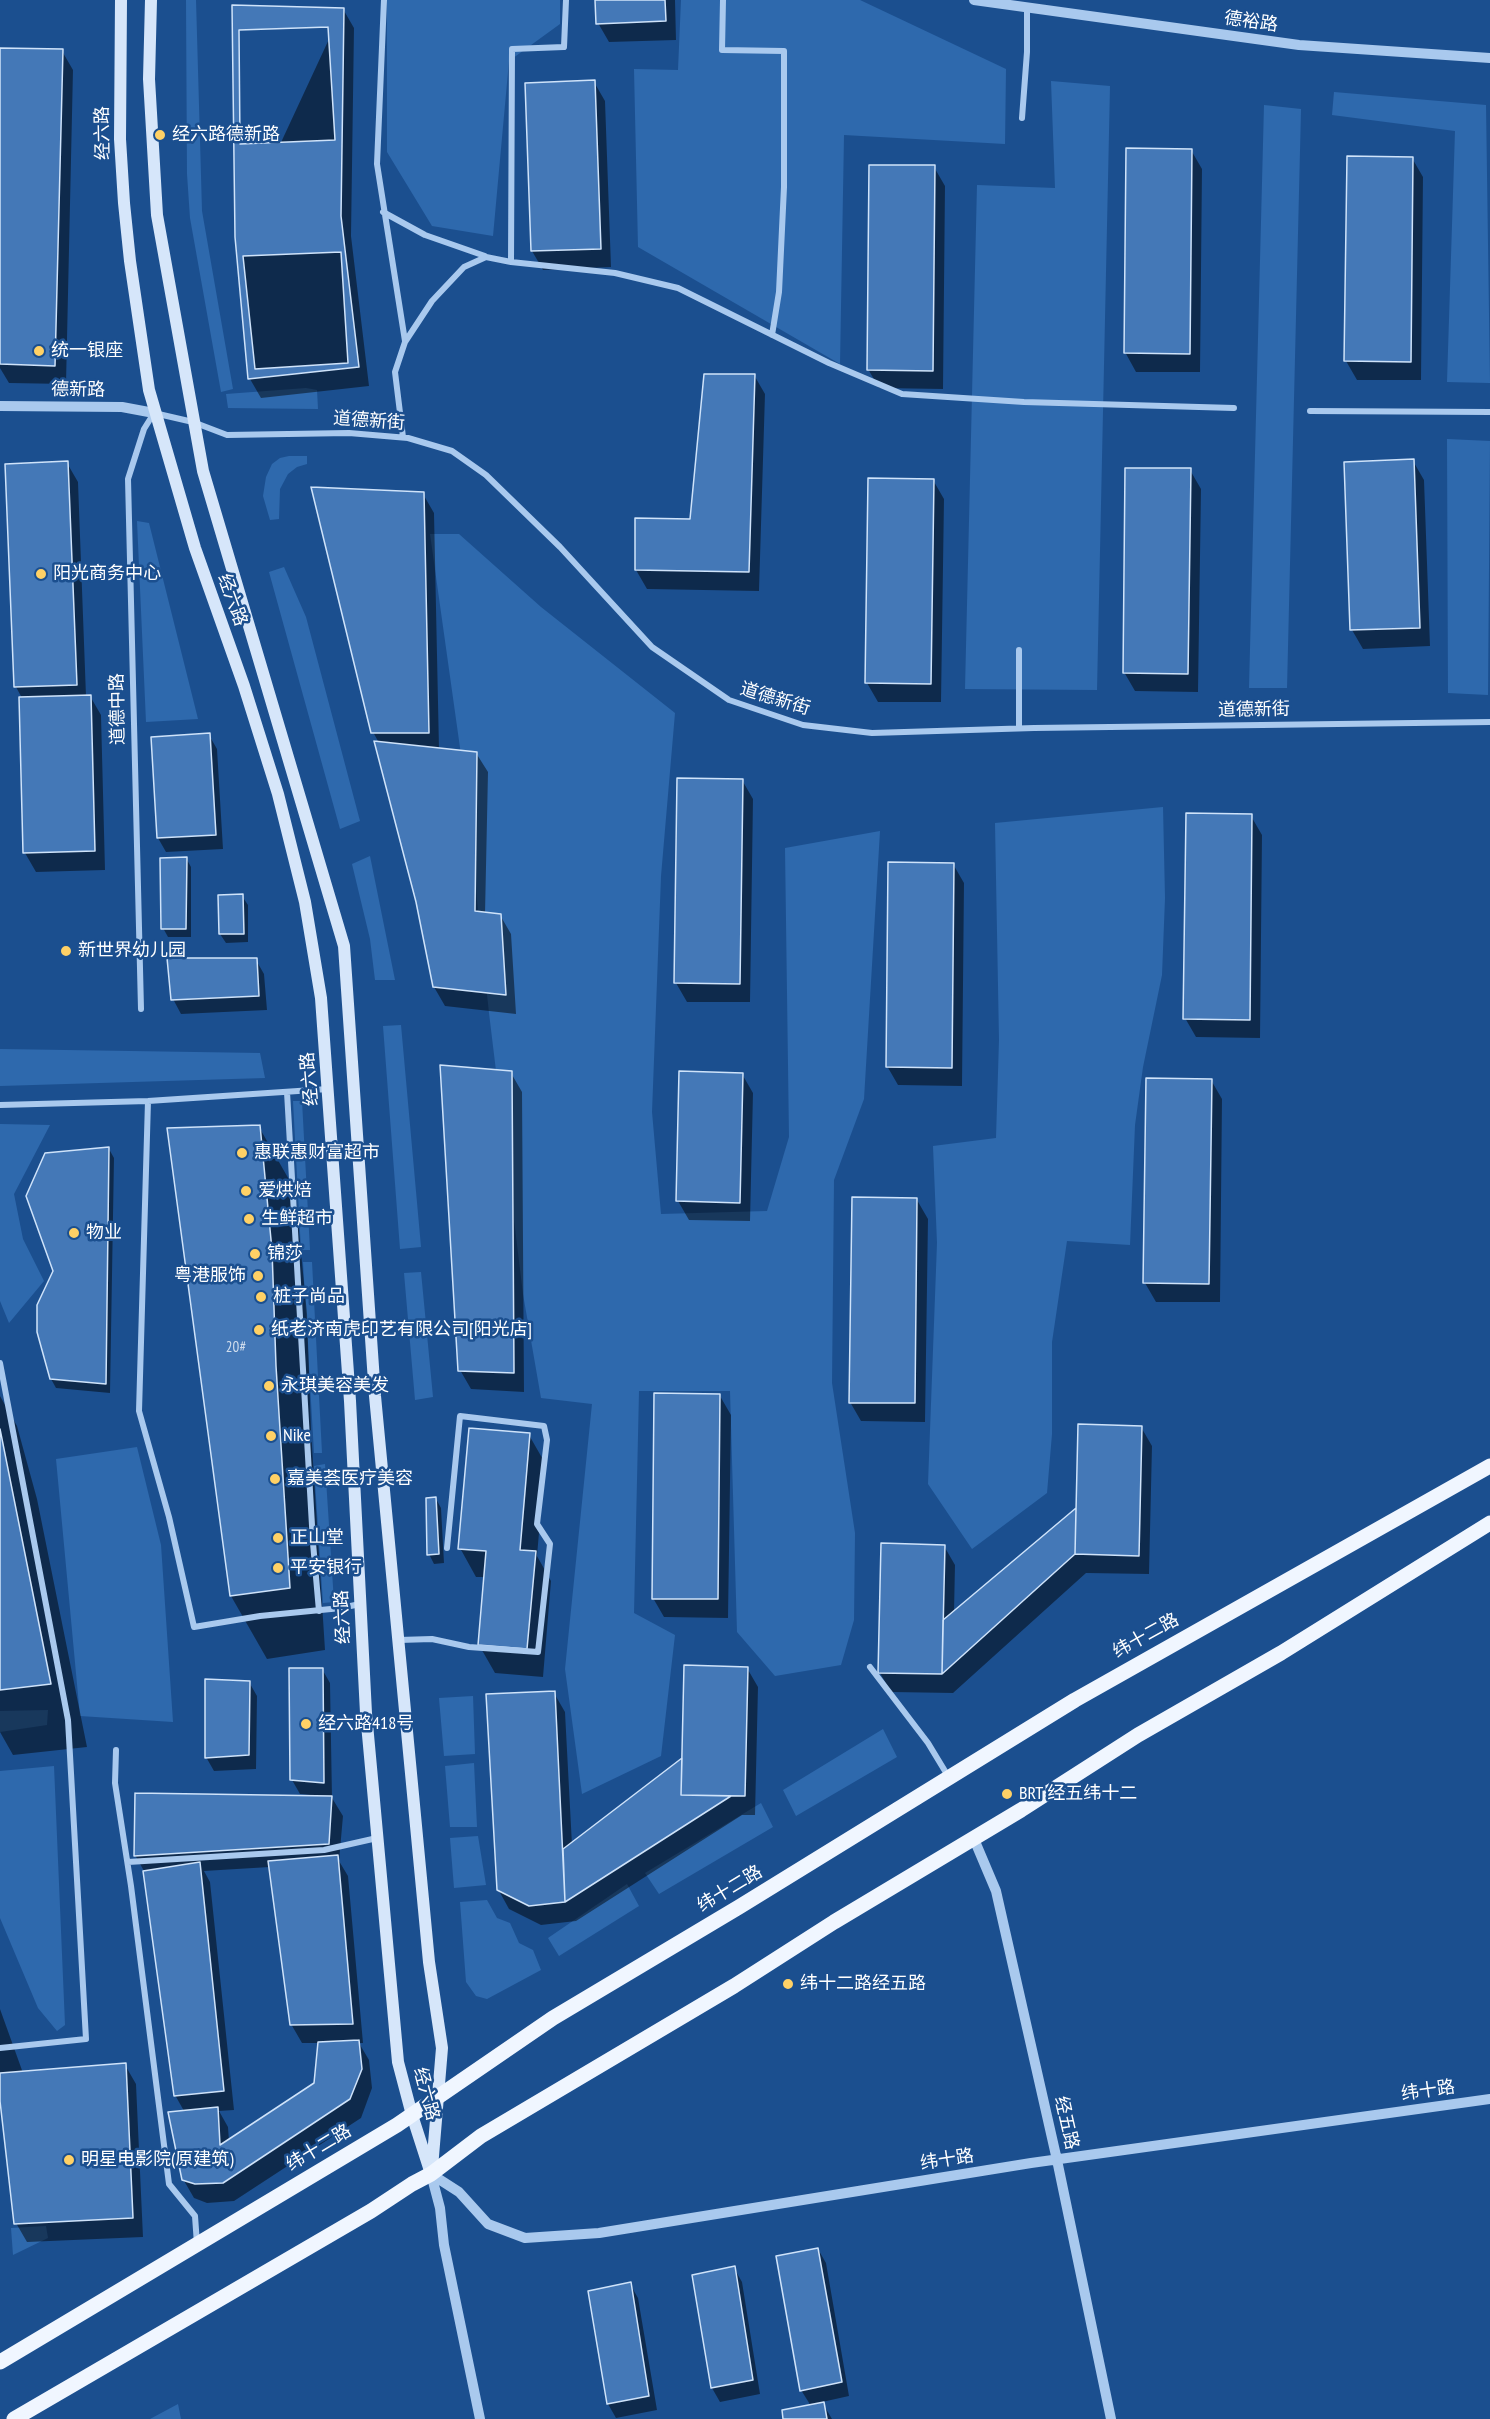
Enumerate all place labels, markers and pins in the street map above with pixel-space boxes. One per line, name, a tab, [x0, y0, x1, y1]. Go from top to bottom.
place label: 经六路德新路	[172, 124, 280, 146]
marker: 经六路德新路	[153, 128, 167, 142]
place label: 统一银座	[51, 340, 123, 362]
marker: 统一银座	[32, 344, 46, 358]
place label: 阳光商务中心	[53, 563, 161, 585]
marker: 阳光商务中心	[34, 567, 48, 581]
place label: 新世界幼儿园	[78, 940, 186, 962]
marker: 新世界幼儿园	[59, 944, 73, 958]
place label: 惠联惠财富超市	[254, 1142, 380, 1164]
marker: 惠联惠财富超市	[235, 1146, 249, 1160]
place label: 爱烘焙	[258, 1180, 312, 1202]
marker: 爱烘焙	[239, 1184, 253, 1198]
place label: 生鲜超市	[261, 1208, 333, 1230]
marker: 生鲜超市	[242, 1212, 256, 1226]
place label: 物业	[86, 1222, 122, 1244]
marker: 物业	[67, 1226, 81, 1240]
place label: 锦莎	[267, 1243, 303, 1265]
marker: 锦莎	[248, 1247, 262, 1261]
place label: 粤港服饰	[174, 1265, 246, 1287]
marker: 粤港服饰	[251, 1269, 265, 1283]
place label: 桩子尚品	[273, 1286, 345, 1308]
marker: 桩子尚品	[254, 1290, 268, 1304]
place label: 纸老济南虎印艺有限公司[阳光店]	[271, 1319, 532, 1341]
marker: 纸老济南虎印艺有限公司[阳光店]	[252, 1323, 266, 1337]
place label: 永琪美容美发	[281, 1375, 389, 1397]
marker: 永琪美容美发	[262, 1379, 276, 1393]
place label: Nike	[283, 1425, 311, 1447]
marker: Nike	[264, 1429, 278, 1443]
place label: 嘉美荟医疗美容	[287, 1468, 413, 1490]
marker: 嘉美荟医疗美容	[268, 1472, 282, 1486]
place label: 正山堂	[290, 1527, 344, 1549]
marker: 正山堂	[271, 1531, 285, 1545]
place label: 平安银行	[290, 1557, 362, 1579]
marker: 平安银行	[271, 1561, 285, 1575]
place label: 经六路418号	[318, 1713, 414, 1735]
marker: 经六路418号	[299, 1717, 313, 1731]
place label: BRT 经五纬十二	[1019, 1783, 1137, 1805]
marker: BRT 经五纬十二	[1000, 1787, 1014, 1801]
place label: 纬十二路经五路	[800, 1973, 926, 1995]
marker: 纬十二路经五路	[781, 1977, 795, 1991]
place label: 明星电影院(原建筑)	[81, 2149, 233, 2171]
marker: 明星电影院(原建筑)	[62, 2153, 76, 2167]

